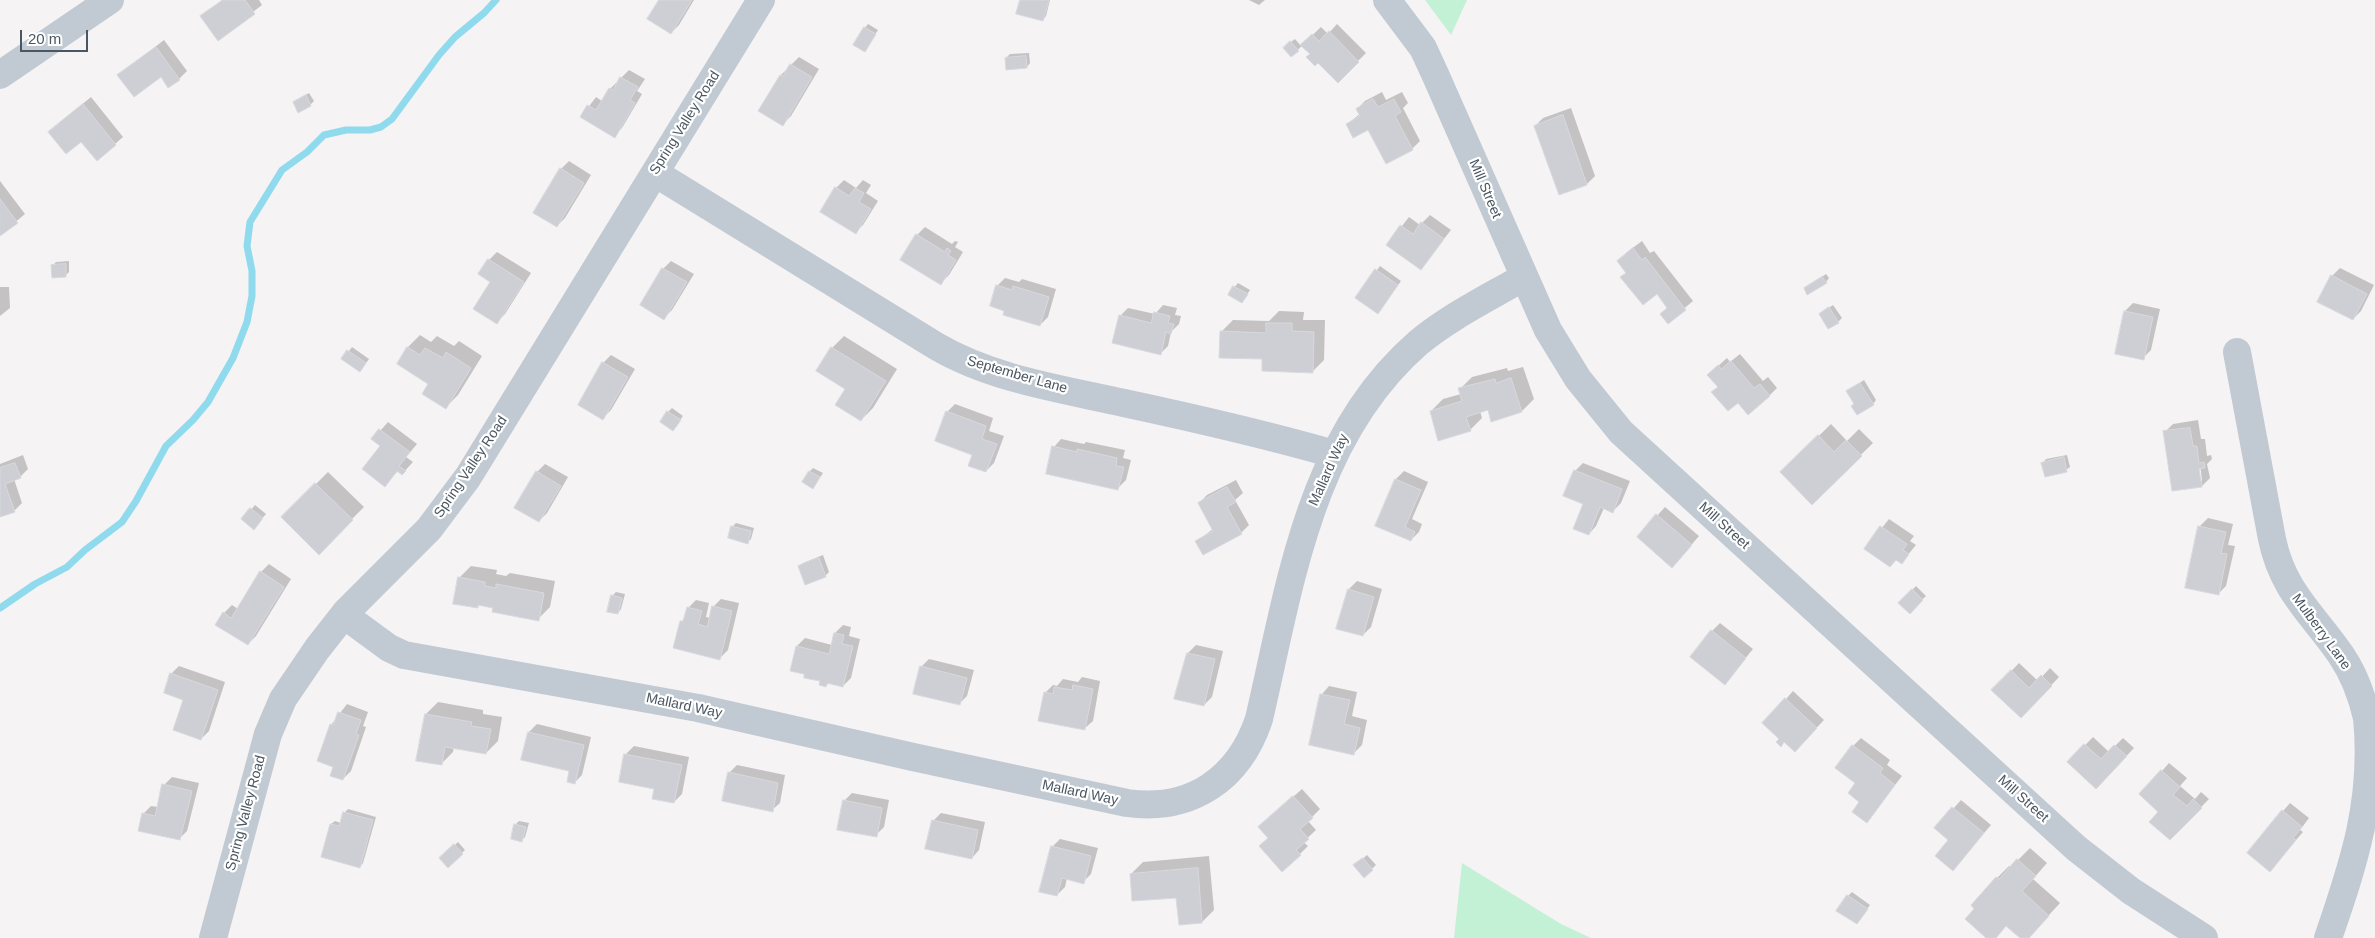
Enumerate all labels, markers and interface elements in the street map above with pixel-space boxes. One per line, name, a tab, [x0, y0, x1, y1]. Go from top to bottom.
scale bar	[22, 20, 90, 52]
text: 20 m	[28, 30, 61, 47]
street label: Spring Valley Road	[646, 68, 724, 178]
street label: Mill Street	[1465, 157, 1505, 221]
street label: September Lane	[965, 353, 1069, 397]
street label: Spring Valley Road	[431, 413, 511, 521]
street label: Mallard Way	[1306, 431, 1352, 509]
street label: Mill Street	[1695, 499, 1753, 553]
street label: Mulberry Lane	[2288, 591, 2354, 673]
street label: Mallard Way	[644, 690, 724, 722]
street label: Spring Valley Road	[223, 753, 269, 873]
street label: Mill Street	[1994, 772, 2052, 826]
street label: Mallard Way	[1040, 777, 1120, 809]

